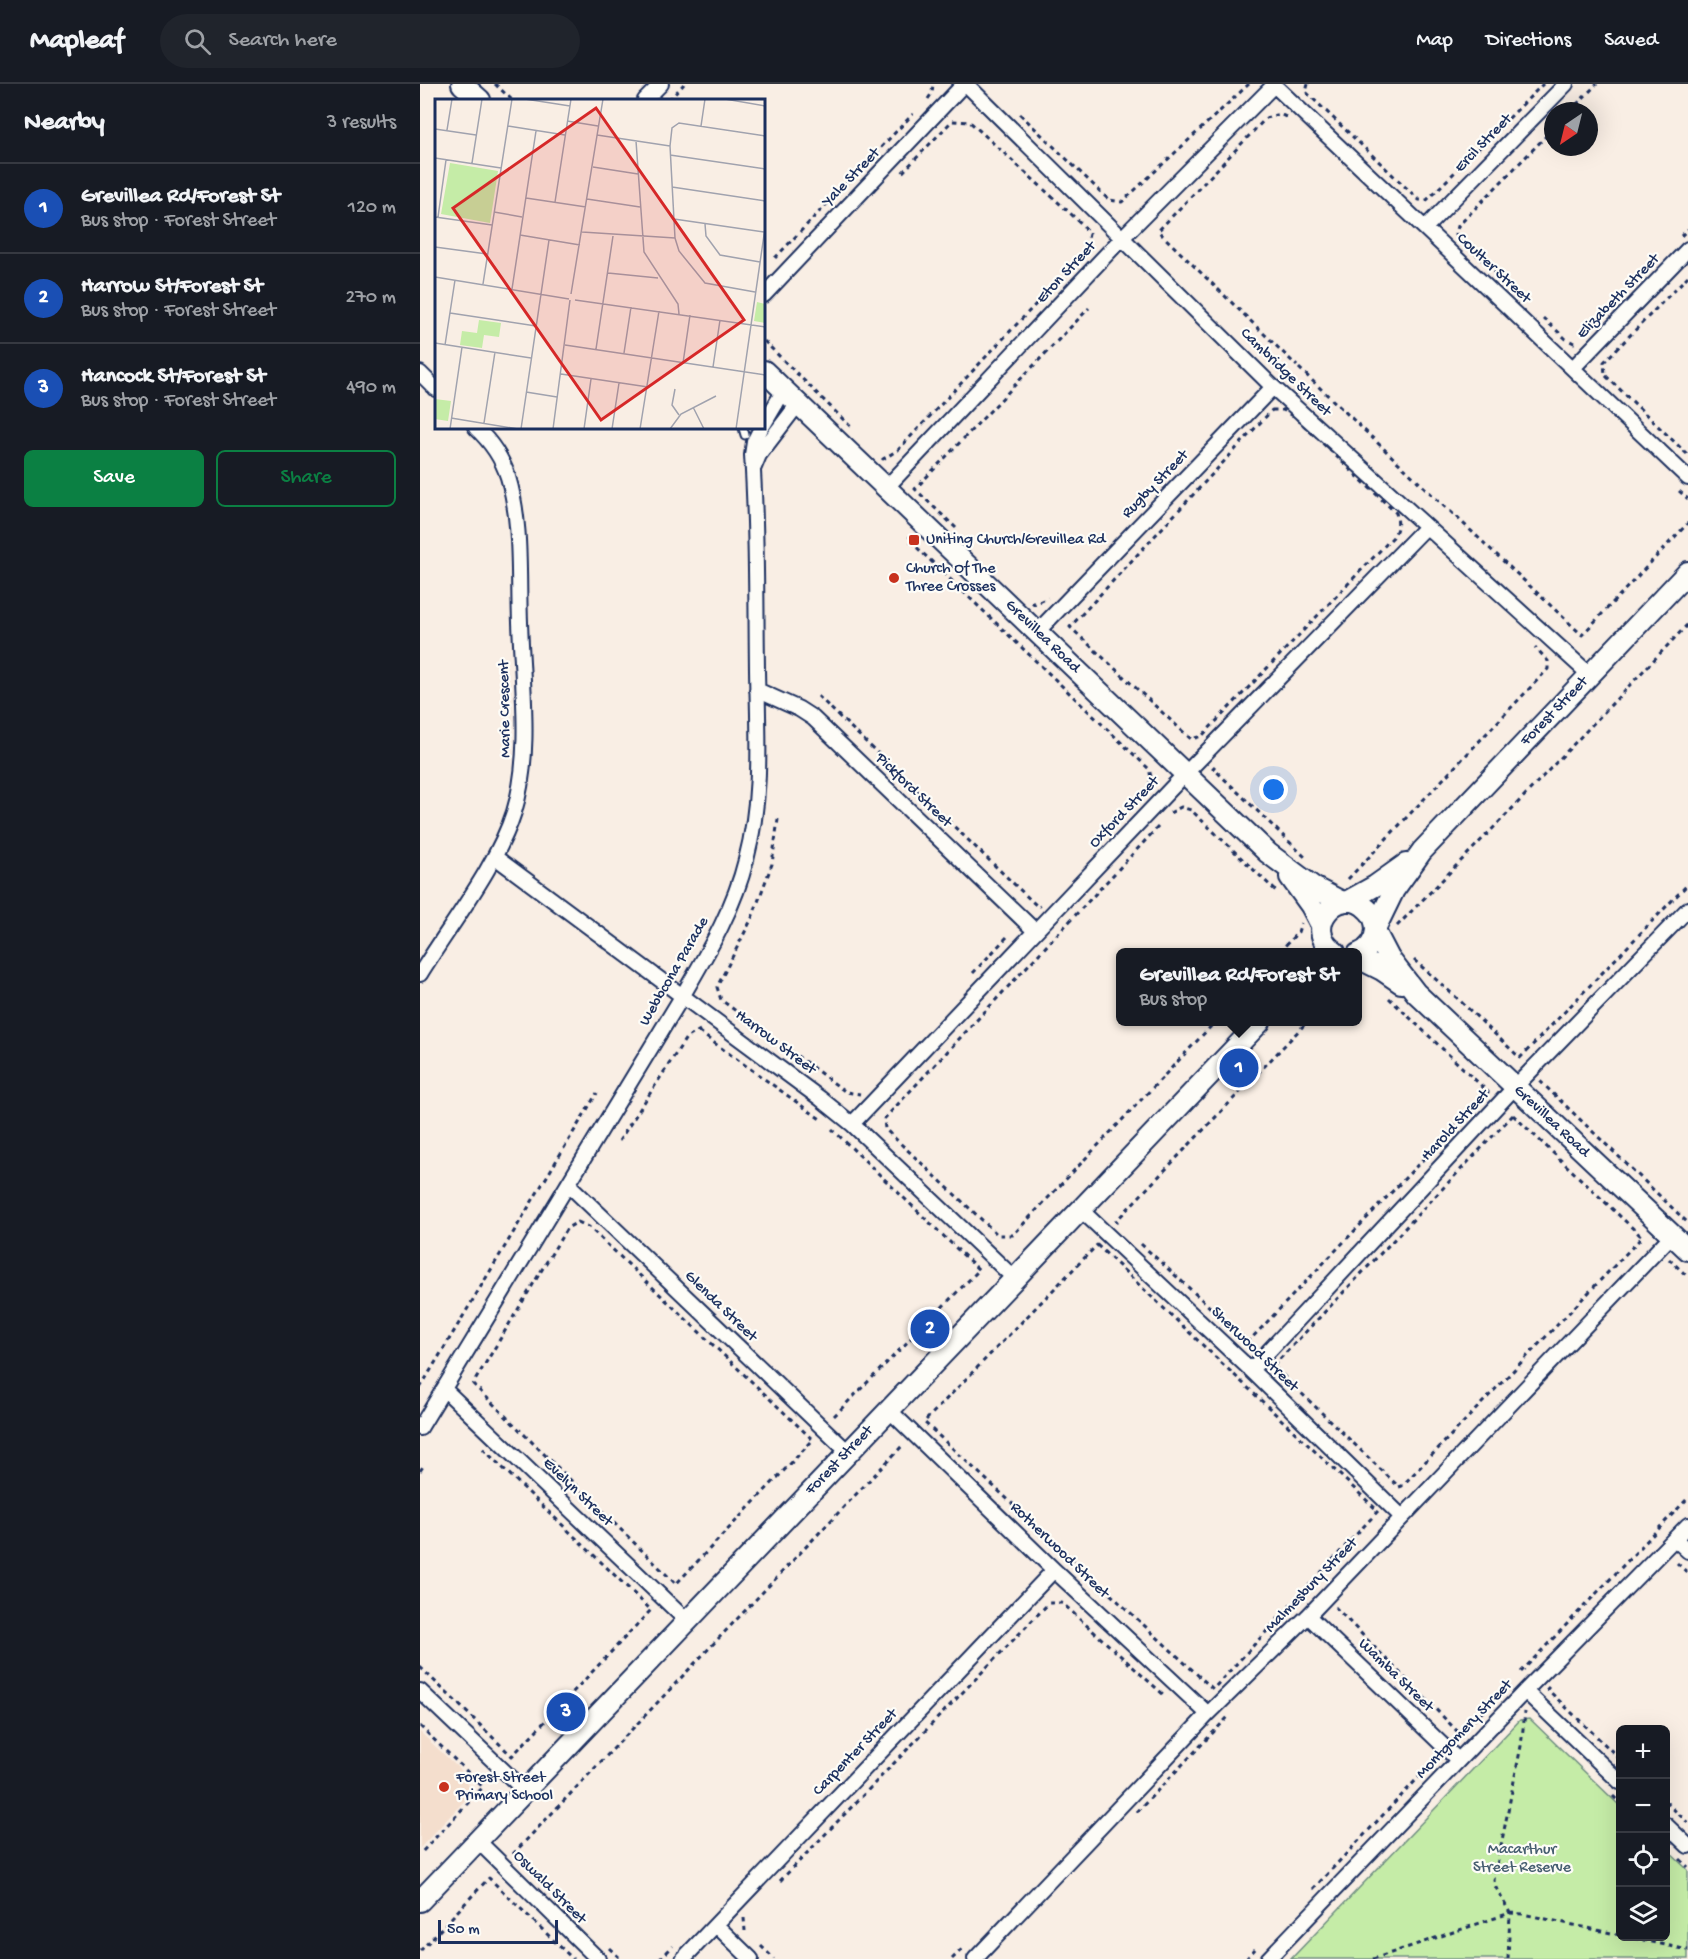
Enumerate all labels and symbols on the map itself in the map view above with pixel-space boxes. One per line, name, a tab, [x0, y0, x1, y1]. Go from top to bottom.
inset map	[435, 99, 765, 429]
north arrow	[1544, 102, 1598, 156]
street label: Ercil Street	[1451, 110, 1518, 177]
street label: Yale Street	[818, 144, 886, 213]
street label: Coulter Street	[1452, 230, 1535, 309]
street label: Eton Street	[1033, 237, 1102, 308]
street label: Elizabeth Street	[1574, 249, 1665, 344]
street label: Cambridge Street	[1235, 325, 1336, 422]
street label: Rugby Street	[1119, 446, 1194, 523]
place label: Uniting Church/Grevillea Rd	[926, 531, 1107, 550]
marker: Uniting Church/Grevillea Rd	[907, 533, 921, 547]
place label: Church Of The Three Crosses	[905, 560, 996, 597]
marker: Church Of The Three Crosses	[887, 571, 901, 585]
street label: Grevillea Road	[1000, 596, 1085, 679]
street label: Marie Crescent	[496, 659, 516, 758]
street label: Forest Street	[1516, 672, 1594, 751]
street label: Pickford Street	[870, 749, 956, 833]
street label: Oxford Street	[1086, 772, 1165, 853]
your location	[1259, 775, 1288, 804]
street label: Webbcona Parade	[636, 913, 714, 1030]
street label: Harrow Street	[731, 1006, 820, 1081]
pin: 1	[1220, 1046, 1258, 1090]
street label: Grevillea Road	[1509, 1082, 1594, 1163]
street label: Harold Street	[1418, 1085, 1495, 1166]
street label: Glenda Street	[680, 1267, 762, 1348]
street label: Sherwood Street	[1206, 1303, 1303, 1398]
pin: 2	[910, 1306, 950, 1352]
street label: Forest Street	[801, 1421, 879, 1500]
street label: Evelyn Street	[538, 1455, 617, 1532]
street label: Rotherwood Street	[1005, 1499, 1114, 1604]
street label: Malmesbury Street	[1262, 1533, 1363, 1638]
street label: Wamba Street	[1353, 1635, 1438, 1718]
street label: Montgomery Street	[1413, 1675, 1518, 1784]
pin: 3	[546, 1690, 586, 1734]
street label: Carpenter Street	[810, 1704, 903, 1801]
place label: Forest Street Primary School	[455, 1769, 553, 1806]
marker: Forest Street Primary School	[437, 1780, 451, 1794]
park label: Macarthur Street Reserve	[1473, 1841, 1572, 1878]
street label: Oswald Street	[508, 1847, 591, 1930]
scale bar	[438, 1917, 558, 1944]

